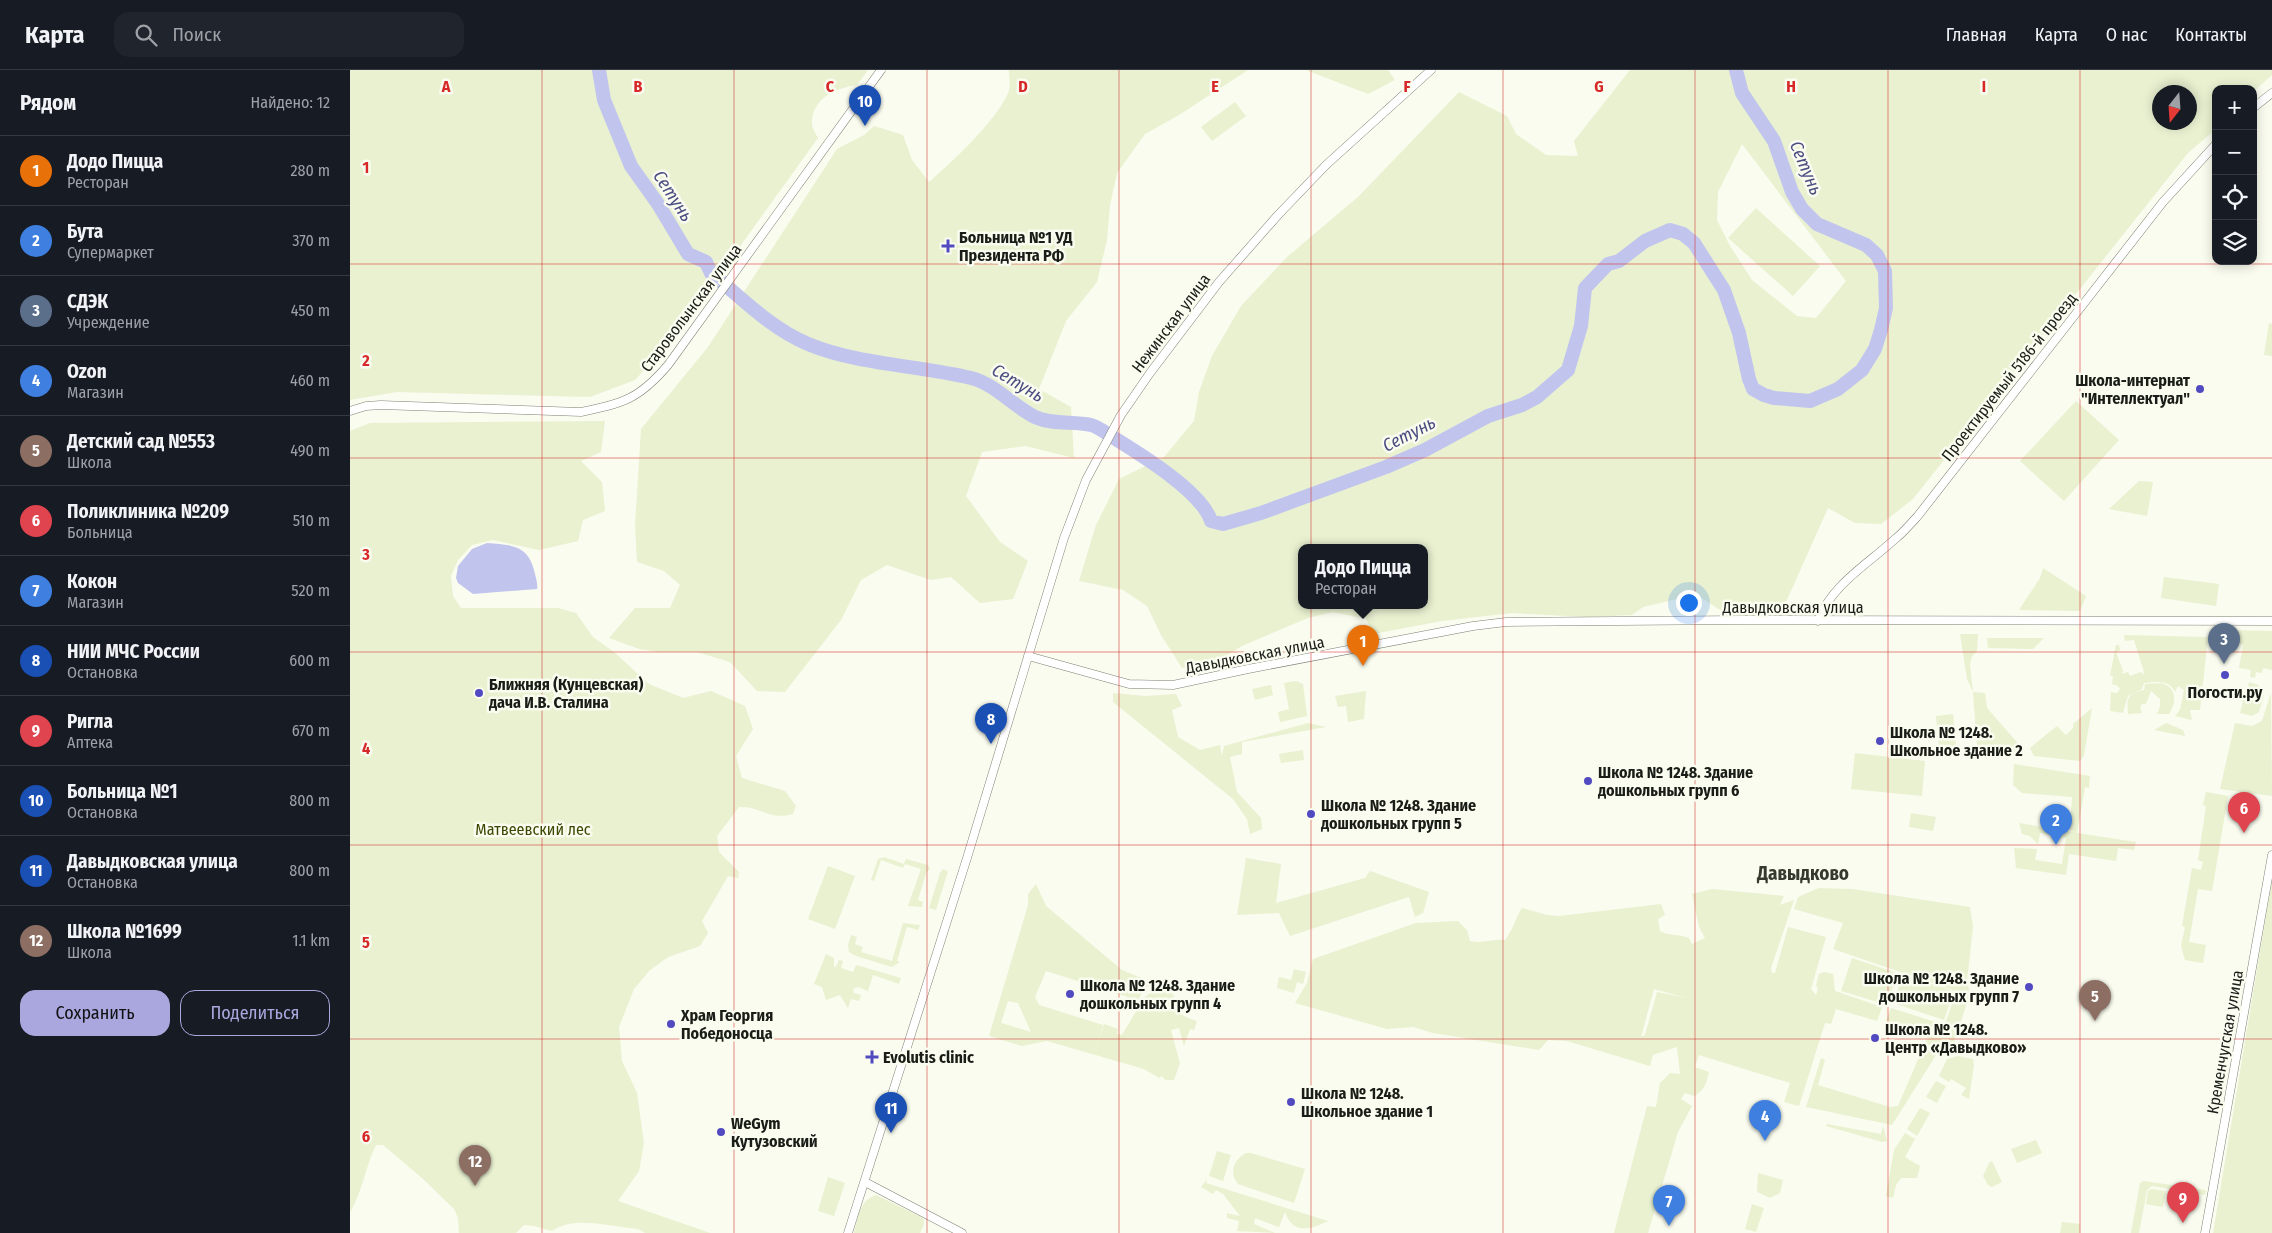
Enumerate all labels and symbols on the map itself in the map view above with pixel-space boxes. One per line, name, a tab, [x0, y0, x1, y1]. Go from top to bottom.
text: A	[441, 77, 451, 96]
text: B	[634, 77, 643, 96]
text: C	[826, 77, 835, 96]
text: D	[1018, 77, 1028, 96]
text: E	[1211, 77, 1219, 96]
text: F	[1403, 77, 1411, 96]
text: G	[1594, 77, 1604, 96]
text: H	[1786, 77, 1796, 96]
text: I	[1982, 77, 1986, 96]
pin: 10	[849, 85, 881, 126]
north arrow	[2152, 85, 2197, 130]
water label: Сетунь	[1785, 138, 1827, 198]
text: 1	[363, 158, 369, 177]
water label: Сетунь	[648, 166, 698, 226]
place label: Больница №1 УД Президента РФ	[959, 228, 1073, 265]
marker: Больница №1 УД Президента РФ	[941, 239, 955, 253]
street label: Староволынская улица	[637, 240, 745, 376]
street label: Нежинская улица	[1128, 270, 1214, 376]
street label: Проектируемый 5186-й проезд	[1937, 289, 2081, 465]
text: 2	[361, 351, 370, 370]
water label: Сетунь	[988, 359, 1048, 407]
place label: Школа-интернат "Интеллектуал"	[2075, 371, 2190, 408]
marker: Школа-интернат "Интеллектуал"	[2194, 383, 2206, 395]
water label: Сетунь	[1379, 411, 1439, 457]
text: 3	[361, 545, 370, 564]
your location	[1676, 590, 1702, 616]
street label: Давыдковская улица	[1722, 598, 1864, 617]
pin: 3	[2208, 623, 2240, 664]
pin: 1	[1347, 625, 1379, 666]
street label: Давыдковская улица	[1183, 632, 1326, 678]
marker: Погости.ру	[2219, 669, 2231, 681]
place label: Ближняя (Кунцевская) дача И.В. Сталина	[488, 675, 643, 712]
place label: Погости.ру	[2188, 683, 2263, 702]
marker: Ближняя (Кунцевская) дача И.В. Сталина	[473, 687, 485, 699]
pin: 8	[975, 703, 1007, 744]
place label: Школа № 1248. Школьное здание 2	[1890, 723, 2023, 760]
marker: Школа № 1248. Школьное здание 2	[1874, 735, 1886, 747]
text: 4	[362, 739, 370, 758]
place label: Школа № 1248. Здание дошкольных групп 6	[1597, 763, 1753, 800]
marker: Школа № 1248. Здание дошкольных групп 6	[1582, 775, 1594, 787]
pin: 6	[2228, 792, 2260, 833]
place label: Школа № 1248. Здание дошкольных групп 5	[1320, 796, 1476, 833]
pin: 2	[2040, 804, 2072, 845]
marker: Школа № 1248. Здание дошкольных групп 5	[1305, 808, 1317, 820]
park label: Матвеевский лес	[475, 820, 591, 839]
district label: Давыдково	[1756, 862, 1849, 885]
text: 5	[362, 933, 370, 952]
street label: Кременчугская улица	[2203, 968, 2247, 1115]
place label: Школа № 1248. Здание дошкольных групп 7	[1864, 969, 2019, 1006]
place label: Школа № 1248. Здание дошкольных групп 4	[1079, 976, 1235, 1013]
pin: 5	[2079, 980, 2111, 1021]
marker: Школа № 1248. Здание дошкольных групп 7	[2023, 981, 2035, 993]
marker: Школа № 1248. Здание дошкольных групп 4	[1064, 988, 1076, 1000]
place label: Храм Георгия Победоносца	[680, 1006, 773, 1043]
marker: Храм Георгия Победоносца	[665, 1018, 677, 1030]
place label: Школа № 1248. Центр «Давыдково»	[1885, 1020, 2026, 1057]
marker: Школа № 1248. Центр «Давыдково»	[1869, 1032, 1881, 1044]
place label: Evolutis clinic	[883, 1048, 974, 1067]
marker: Evolutis clinic	[865, 1050, 879, 1064]
place label: Школа № 1248. Школьное здание 1	[1301, 1084, 1433, 1121]
pin: 11	[875, 1092, 907, 1133]
marker: Школа № 1248. Школьное здание 1	[1285, 1096, 1297, 1108]
pin: 4	[1749, 1100, 1781, 1141]
place label: WeGym Кутузовский	[731, 1114, 818, 1151]
marker: WeGym Кутузовский	[715, 1126, 727, 1138]
text: 6	[362, 1127, 370, 1146]
pin: 12	[459, 1145, 491, 1186]
pin: 9	[2167, 1182, 2199, 1223]
pin: 7	[1653, 1185, 1685, 1226]

